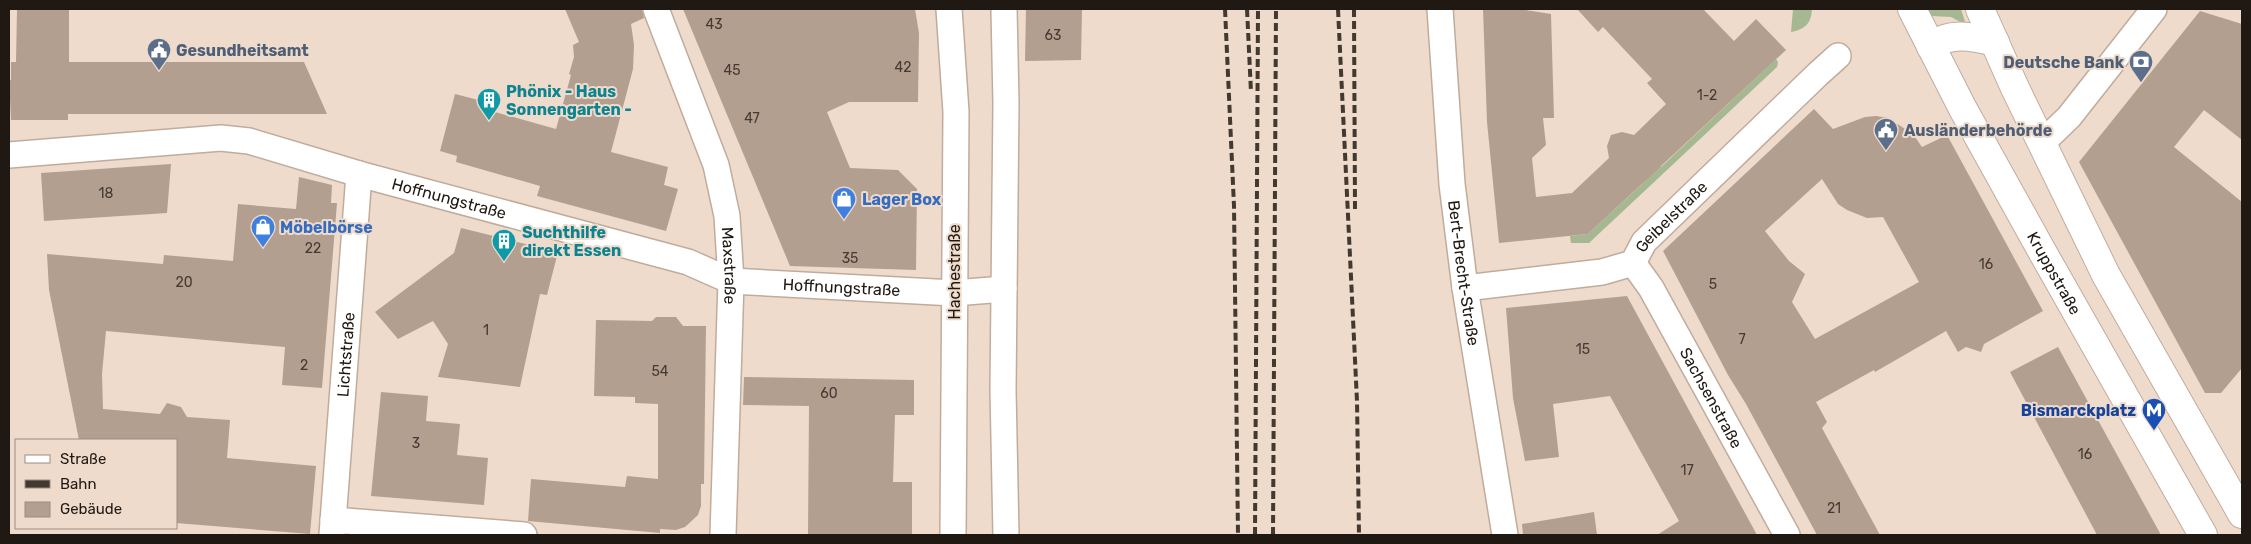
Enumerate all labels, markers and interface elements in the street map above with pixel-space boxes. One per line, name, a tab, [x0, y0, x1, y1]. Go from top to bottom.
house number: 43	[705, 16, 723, 33]
house number: 63	[1045, 27, 1061, 44]
public building icon: Gesundheitsamt	[146, 37, 172, 71]
place label: Gesundheitsamt	[176, 41, 309, 60]
bank icon: Deutsche Bank	[2128, 49, 2154, 83]
place label: Deutsche Bank	[2003, 53, 2125, 72]
house number: 42	[895, 59, 911, 76]
house number: 45	[723, 62, 741, 79]
place label: Phönix - Haus Sonnengarten -	[506, 82, 632, 119]
building icon: Phönix - Haus Sonnengarten -	[476, 87, 502, 121]
house number: 1-2	[1697, 87, 1717, 104]
house number: 47	[744, 110, 760, 127]
public building icon: Ausländerbehörde	[1873, 117, 1899, 151]
place label: Ausländerbehörde	[1904, 121, 2052, 140]
street label: Hoffnungstraße	[390, 174, 508, 223]
street label: Geibelstraße	[1631, 177, 1711, 255]
house number: 18	[99, 185, 114, 202]
shop icon: Lager Box	[831, 186, 857, 220]
place label: Lager Box	[862, 190, 942, 209]
street label: Bert-Brecht-Straße	[1444, 199, 1483, 347]
shop icon: Möbelbörse	[250, 214, 276, 248]
place label: Möbelbörse	[280, 218, 373, 237]
place label: Suchthilfe direkt Essen	[522, 223, 621, 260]
street label: Hachestraße	[945, 224, 964, 320]
street label: Maxstraße	[718, 226, 740, 305]
building icon: Suchthilfe direkt Essen	[491, 228, 517, 262]
street label: Kruppstraße	[2023, 229, 2085, 318]
house number: 22	[305, 240, 321, 257]
house number: 35	[842, 250, 858, 267]
house number: 16	[1979, 256, 1993, 273]
house number: 20	[175, 274, 193, 291]
street label: Hoffnungstraße	[782, 275, 901, 300]
house number: 5	[1709, 276, 1717, 293]
street label: Lichtstraße	[333, 311, 359, 398]
house number: 1	[483, 322, 489, 339]
house number: 7	[1738, 331, 1746, 348]
house number: 15	[1576, 341, 1590, 358]
street label: Sachsenstraße	[1676, 344, 1746, 452]
house number: 2	[300, 357, 308, 374]
house number: 54	[651, 363, 669, 380]
house number: 60	[820, 385, 838, 402]
metro station icon: Bismarckplatz	[2141, 397, 2167, 431]
place label: Bismarckplatz	[2021, 401, 2136, 420]
house number: 3	[412, 435, 420, 452]
legend	[15, 439, 178, 529]
house number: 16	[2078, 446, 2092, 463]
text: Straße	[60, 450, 106, 468]
house number: 17	[1680, 462, 1694, 479]
text: Bahn	[60, 475, 97, 493]
text: Gebäude	[60, 500, 122, 518]
house number: 21	[1827, 500, 1841, 517]

